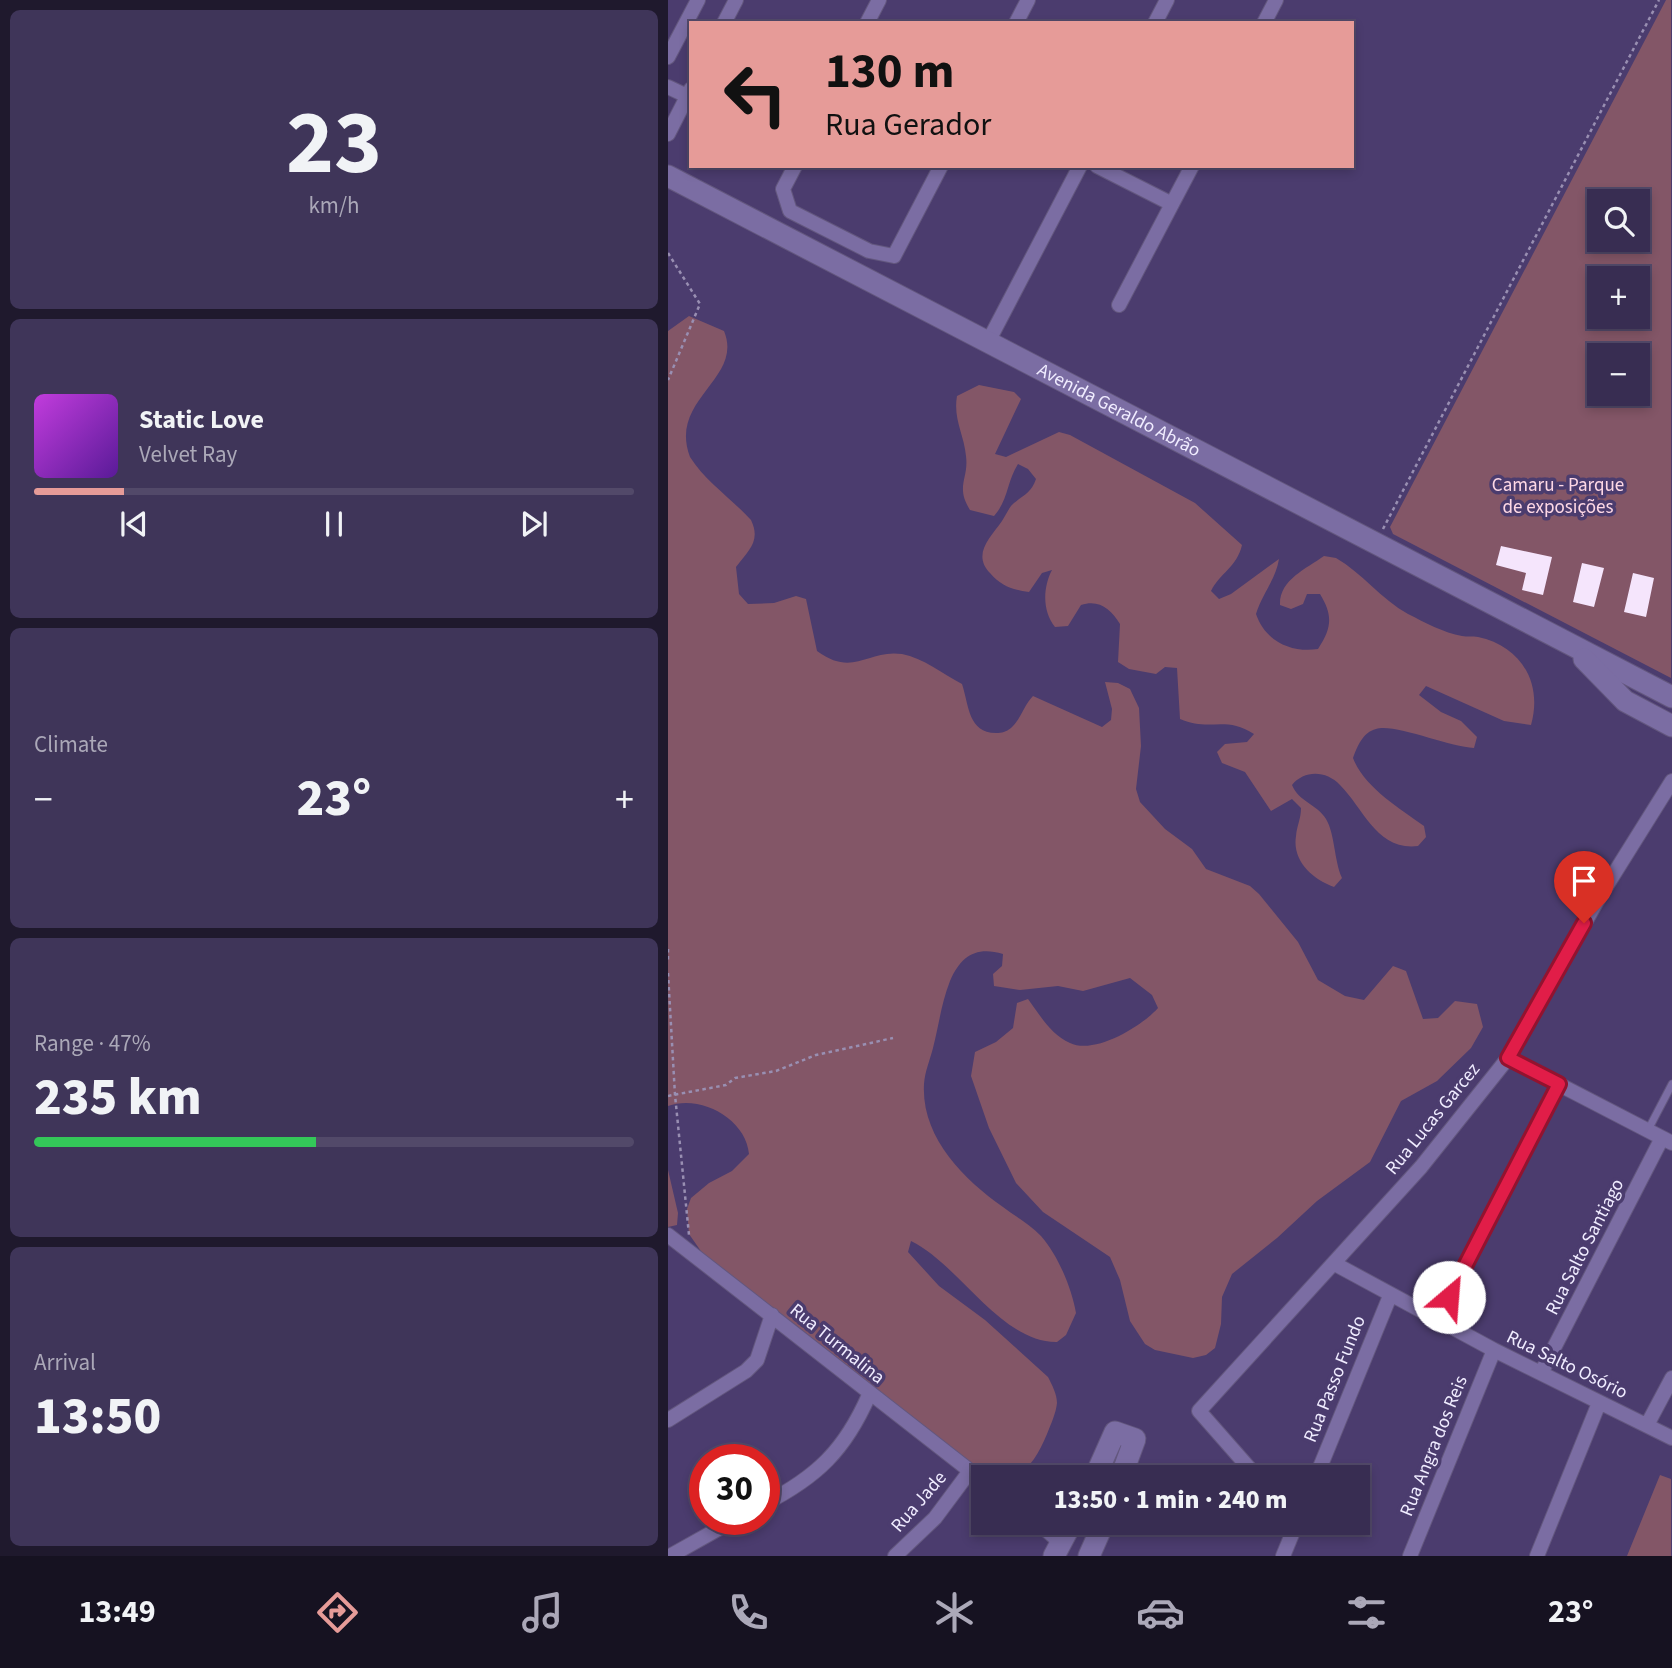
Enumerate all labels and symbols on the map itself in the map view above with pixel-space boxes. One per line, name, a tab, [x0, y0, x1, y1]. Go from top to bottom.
street label: Avenida Geraldo Abrão	[1032, 356, 1205, 464]
park label: Camaru - Parque de exposições	[1492, 472, 1624, 521]
pin	[1554, 851, 1614, 923]
street label: Rua Lucas Garcez	[1379, 1057, 1487, 1181]
street label: Rua Salto Santiago	[1539, 1174, 1631, 1320]
position arrow	[1412, 1260, 1486, 1334]
street label: Rua Turmalina	[784, 1297, 890, 1391]
street label: Rua Passo Fundo	[1297, 1311, 1373, 1447]
street label: Rua Salto Osório	[1502, 1324, 1632, 1406]
street label: Rua Angra dos Reis	[1393, 1372, 1475, 1520]
speed limit sign: 30	[689, 1444, 780, 1535]
street label: Rua Jade	[885, 1466, 953, 1538]

